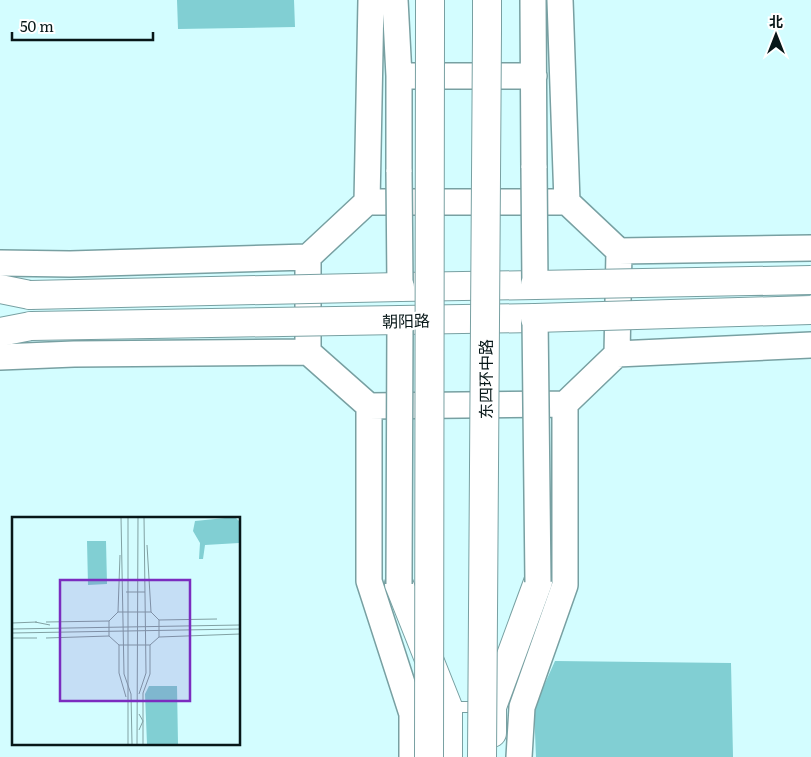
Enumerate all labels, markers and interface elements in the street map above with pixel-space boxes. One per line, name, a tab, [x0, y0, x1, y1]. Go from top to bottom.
scale bar	[12, 10, 154, 42]
north arrow	[751, 10, 801, 60]
text: 北	[769, 11, 783, 31]
text: 50 m	[20, 14, 54, 37]
street label: 朝阳路	[382, 308, 430, 332]
street label: 东四环中路	[473, 339, 497, 419]
inset map	[12, 517, 240, 744]

